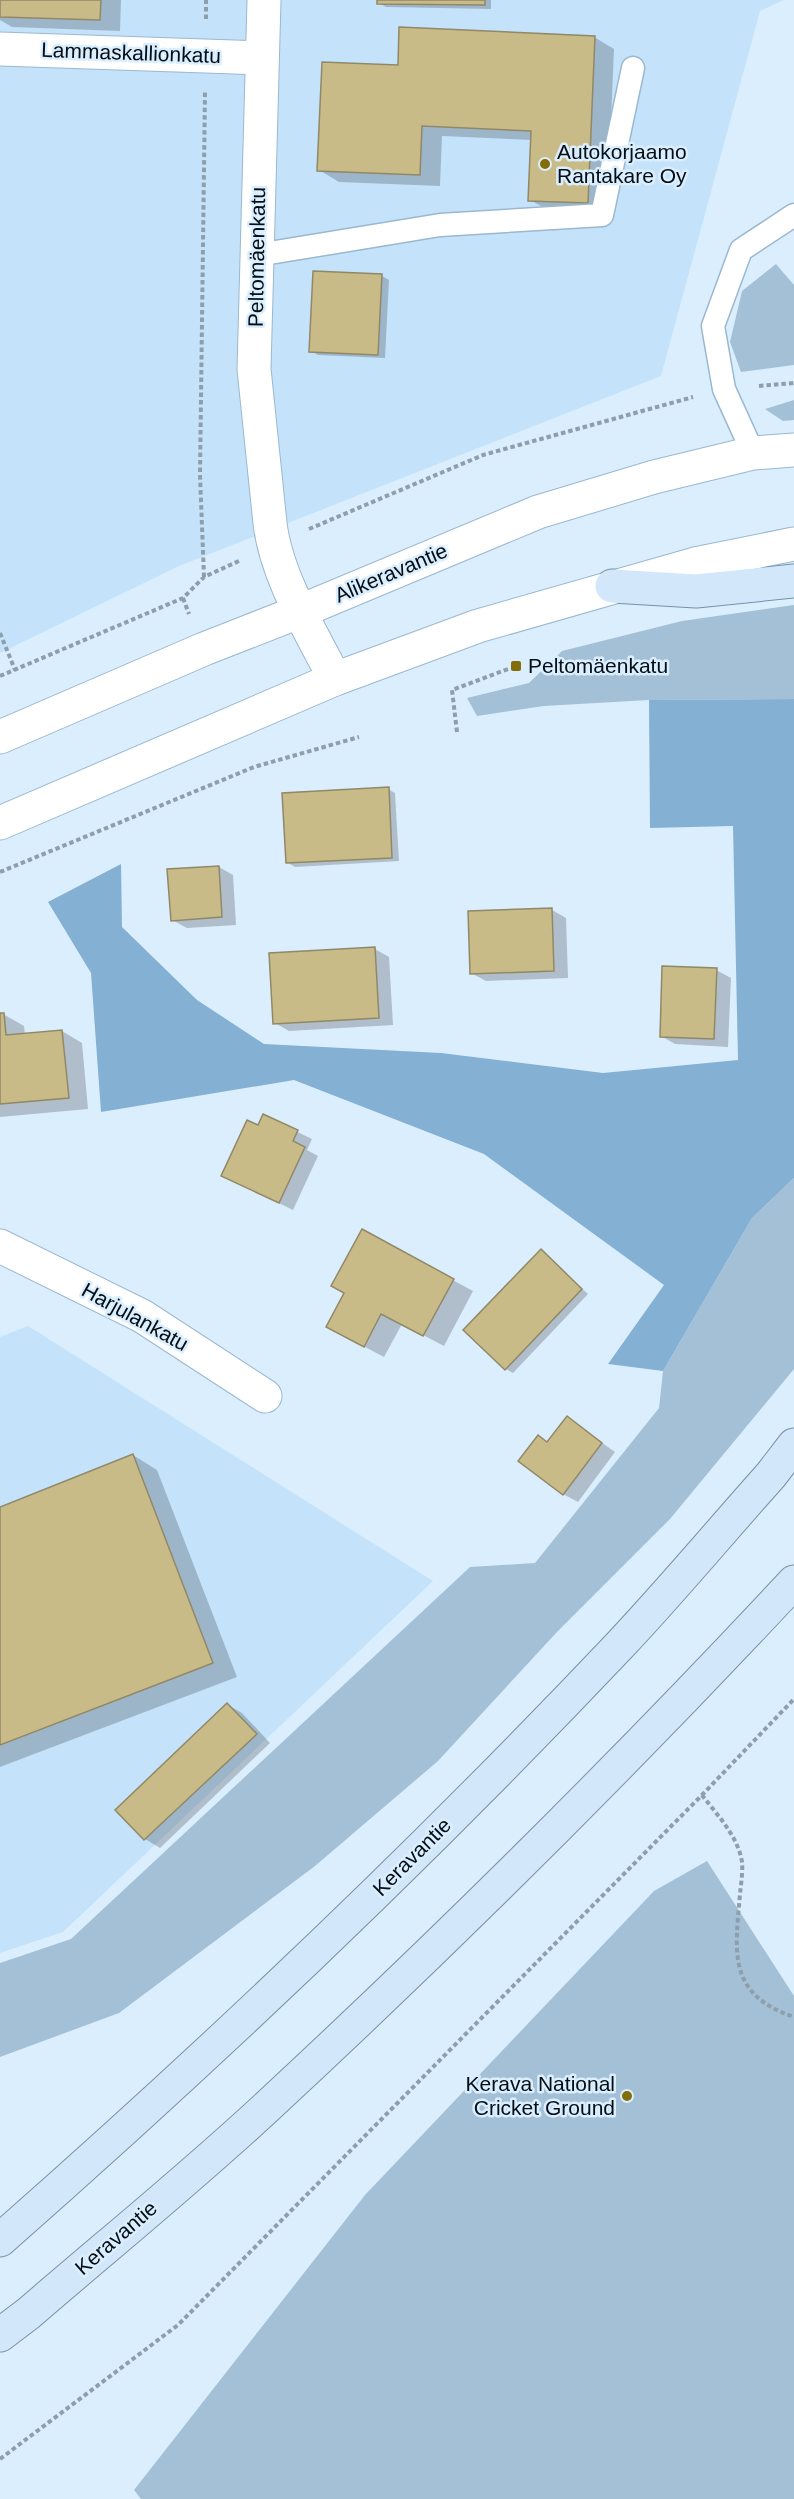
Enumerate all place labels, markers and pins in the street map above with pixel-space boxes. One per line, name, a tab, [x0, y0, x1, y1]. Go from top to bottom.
place label: Autokorjaamo Rantakare Oy	[557, 140, 687, 187]
marker: Autokorjaamo Rantakare Oy	[538, 157, 552, 171]
place label: Peltomäenkatu	[528, 654, 668, 677]
marker: Peltomäenkatu	[509, 659, 523, 673]
place label: Kerava National Cricket Ground	[466, 2072, 615, 2119]
marker: Kerava National Cricket Ground	[620, 2089, 634, 2103]

